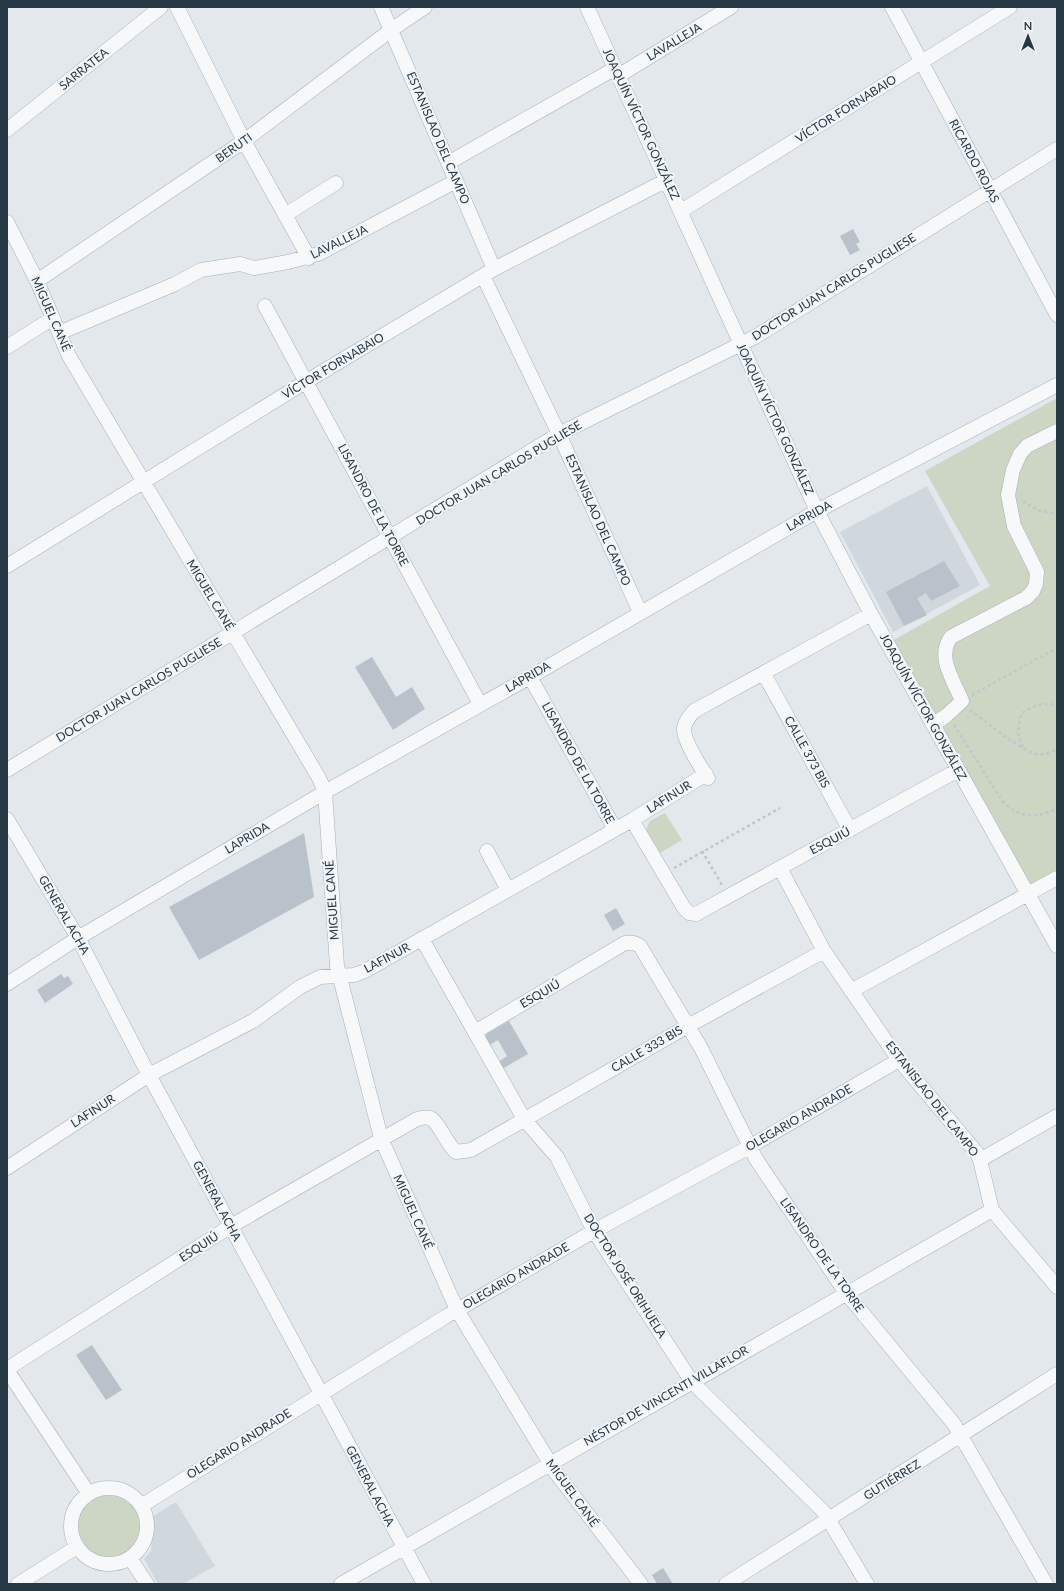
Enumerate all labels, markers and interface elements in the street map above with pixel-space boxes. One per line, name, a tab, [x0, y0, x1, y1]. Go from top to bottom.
north arrow	[1008, 16, 1048, 56]
street label: LAVALLEJA	[643, 19, 705, 64]
text: N	[1024, 19, 1032, 32]
street label: SARRATEA	[56, 44, 112, 93]
street label: JOAQUÍN VÍCTOR GONZÁLEZ	[600, 46, 683, 202]
street label: ESTANISLAO DEL CAMPO	[404, 69, 473, 207]
street label: VÍCTOR FORNABAIO	[792, 71, 899, 146]
street label: RICARDO ROJAS	[946, 116, 1003, 205]
street label: BERUTI	[212, 130, 255, 166]
street label: LAVALLEJA	[308, 221, 371, 262]
street label: DOCTOR JUAN CARLOS PUGLIESE	[749, 230, 919, 343]
street label: MIGUEL CANÉ	[28, 274, 75, 354]
street label: VÍCTOR FORNABAIO	[279, 329, 387, 402]
street label: JOAQUÍN VÍCTOR GONZÁLEZ	[734, 341, 817, 497]
street label: DOCTOR JUAN CARLOS PUGLIESE	[413, 417, 584, 528]
street label: LISANDRO DE LA TORRE	[335, 441, 412, 569]
street label: ESTANISLAO DEL CAMPO	[563, 452, 634, 588]
street label: LAPRIDA	[784, 497, 835, 534]
street label: MIGUEL CANÉ	[183, 557, 238, 633]
street label: JOAQUÍN VÍCTOR GONZÁLEZ	[877, 631, 970, 783]
street label: DOCTOR JUAN CARLOS PUGLIESE	[53, 634, 224, 745]
street label: LAPRIDA	[503, 657, 554, 695]
street label: LISANDRO DE LA TORRE	[539, 699, 618, 826]
street label: CALLE 373 BIS	[781, 713, 833, 790]
street label: LAFINUR	[644, 777, 694, 816]
street label: LAPRIDA	[222, 818, 273, 857]
street label: ESQUIÚ	[807, 824, 853, 858]
street label: MIGUEL CANÉ	[321, 859, 342, 941]
street label: GENERAL ACHA	[36, 872, 94, 958]
street label: LAFINUR	[361, 939, 413, 976]
street label: ESQUIÚ	[517, 976, 563, 1011]
street label: CALLE 333 BIS	[608, 1022, 685, 1075]
street label: ESTANISLAO DEL CAMPO	[883, 1038, 982, 1160]
street label: OLEGARIO ANDRADE	[743, 1081, 855, 1154]
street label: LAFINUR	[68, 1090, 118, 1130]
street label: GENERAL ACHA	[190, 1158, 245, 1244]
street label: MIGUEL CANÉ	[390, 1172, 437, 1252]
street label: LISANDRO DE LA TORRE	[777, 1195, 868, 1315]
street label: DOCTOR JOSÉ ORIHUELA	[581, 1211, 670, 1342]
street label: ESQUIÚ	[176, 1228, 221, 1265]
street label: OLEGARIO ANDRADE	[460, 1239, 572, 1312]
street label: NÉSTOR DE VINCENTI VILLAFLOR	[581, 1342, 751, 1449]
street label: OLEGARIO ANDRADE	[184, 1405, 294, 1482]
street label: GENERAL ACHA	[343, 1443, 398, 1529]
street label: MIGUEL CANÉ	[543, 1456, 602, 1530]
street label: GUTIÉRREZ	[861, 1456, 923, 1503]

